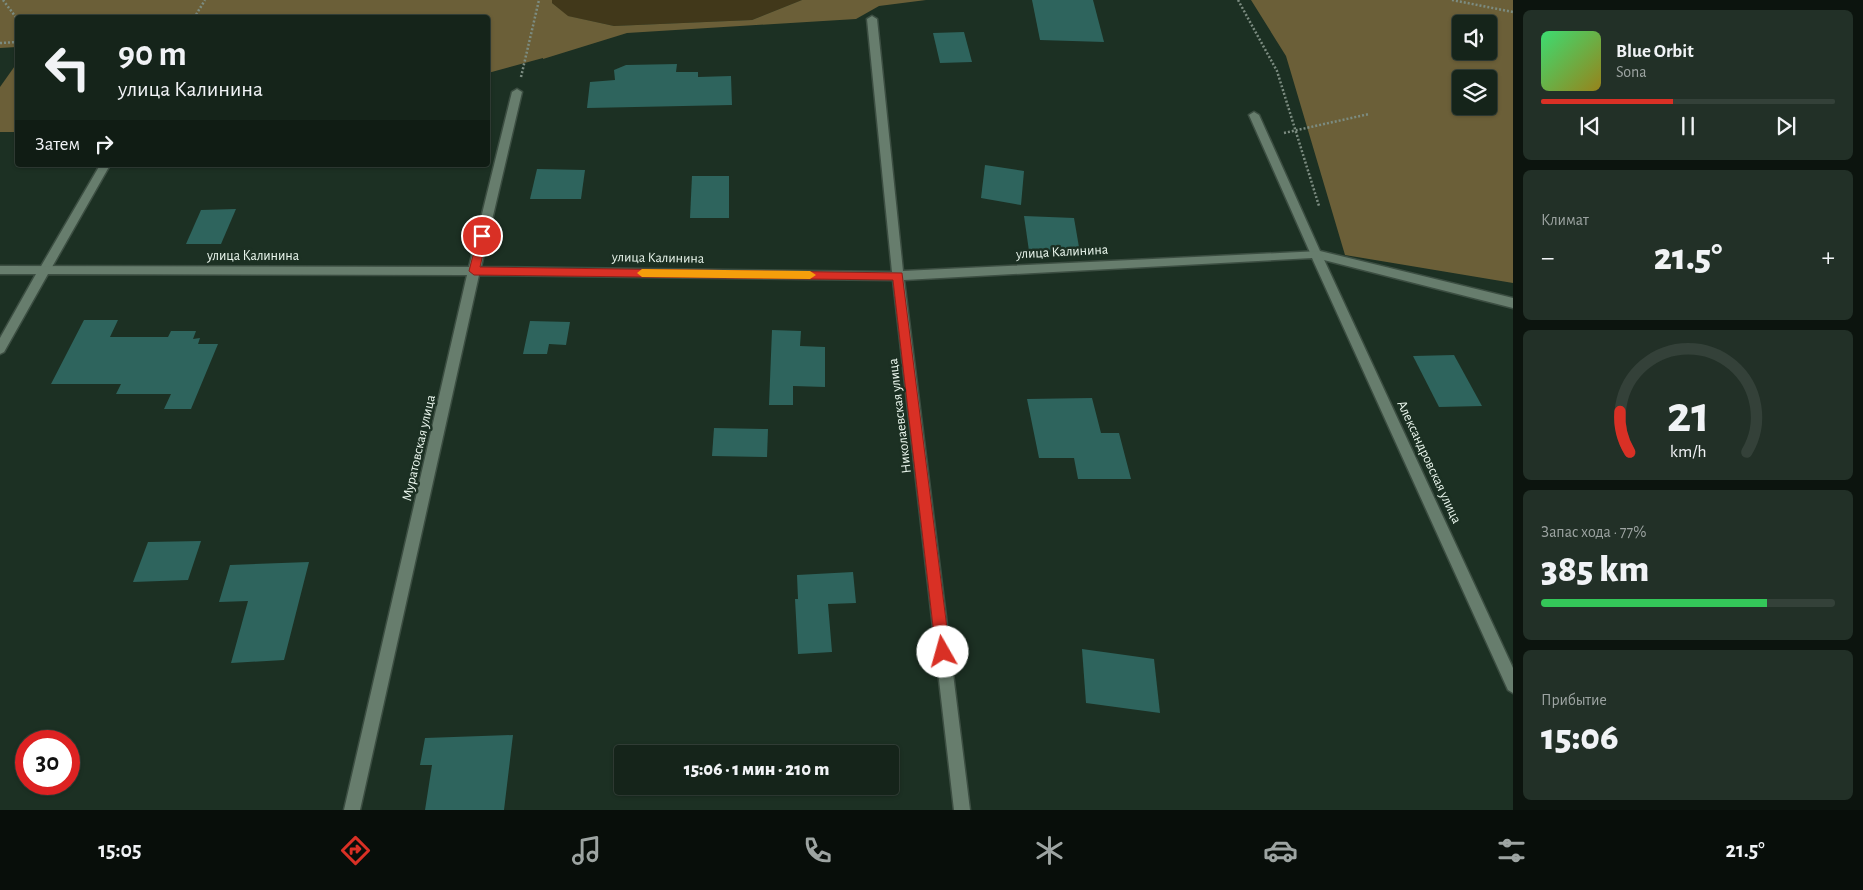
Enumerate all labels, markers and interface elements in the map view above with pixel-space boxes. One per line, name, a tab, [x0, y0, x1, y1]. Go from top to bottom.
map controls	[1452, 15, 1497, 115]
button: sound	[1452, 15, 1497, 60]
icon: left	[35, 35, 100, 100]
text: 90 m	[118, 37, 187, 72]
text: Blue Orbit	[1616, 42, 1694, 61]
text: Sona	[1616, 64, 1647, 80]
button: layers	[1452, 70, 1497, 115]
text: улица Калинина	[118, 78, 263, 100]
icon: previous	[1576, 112, 1604, 140]
icon: pause	[1674, 112, 1702, 140]
icon: next	[1772, 112, 1800, 140]
icon: right	[90, 130, 118, 158]
text: Затем	[35, 135, 80, 154]
text: Климат	[1541, 212, 1589, 228]
pin	[461, 215, 503, 257]
icon: arrive	[468, 222, 496, 250]
text: 21.5°	[1654, 239, 1722, 277]
street label: улица Калинина	[1015, 243, 1109, 261]
text: −	[1541, 244, 1554, 272]
text: +	[1822, 244, 1835, 272]
street label: улица Калинина	[206, 249, 300, 263]
street label: улица Калинина	[611, 250, 705, 266]
street label: Николаевская улица	[886, 357, 914, 474]
text: 21	[1666, 389, 1710, 441]
street label: Муратовская улица	[400, 393, 438, 503]
street label: Александровская улица	[1394, 398, 1464, 526]
text: km/h	[1670, 443, 1706, 461]
text: Запас хода · 77%	[1541, 524, 1646, 540]
text: 385 km	[1541, 551, 1649, 589]
position arrow	[916, 625, 968, 677]
text: Прибытие	[1541, 692, 1607, 708]
text: 15:06	[1541, 719, 1619, 757]
speed limit sign: 30	[15, 730, 80, 795]
text: 15:06 · 1 мин · 210 m	[684, 760, 829, 779]
icon: directions	[338, 833, 373, 868]
icon: music	[569, 833, 604, 868]
icon: phone	[800, 833, 835, 868]
icon: climate	[1032, 833, 1067, 868]
icon: car	[1263, 833, 1298, 868]
icon: filters	[1494, 833, 1529, 868]
text: 15:05	[98, 839, 142, 861]
text: 21.5°	[1726, 839, 1765, 861]

